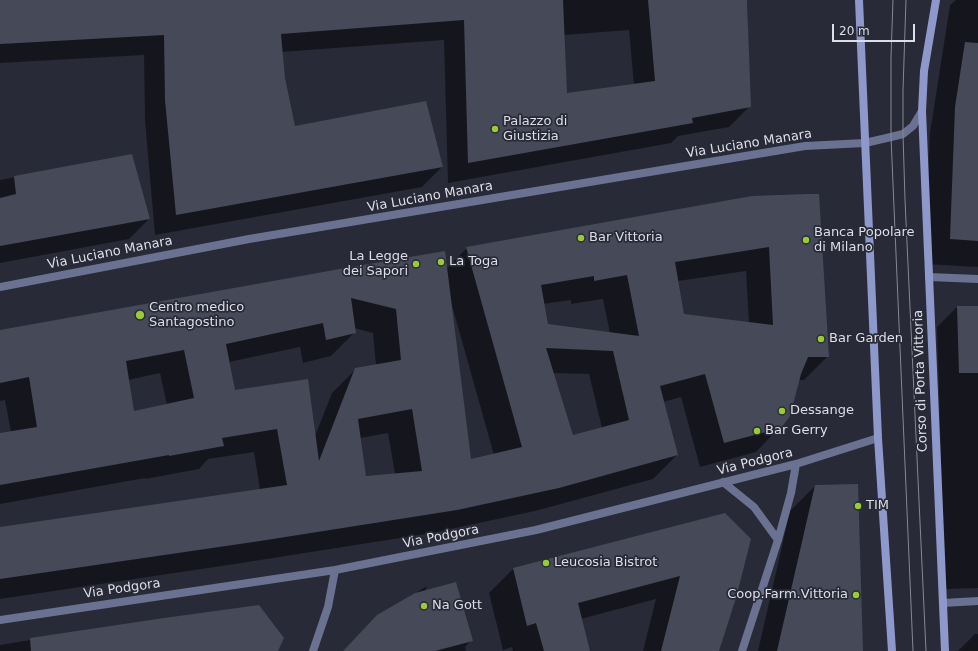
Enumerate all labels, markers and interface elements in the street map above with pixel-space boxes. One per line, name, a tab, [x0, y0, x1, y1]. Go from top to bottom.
scale bar	[834, 16, 917, 42]
text: 20 m	[839, 24, 870, 38]
place label: Palazzo di Giustizia	[503, 114, 567, 145]
marker: Palazzo di Giustizia	[490, 124, 500, 134]
street label: Via Luciano Manara	[685, 126, 813, 162]
street label: Via Luciano Manara	[366, 178, 494, 216]
place label: Banca Popolare di Milano	[814, 225, 915, 256]
place label: Bar Vittoria	[589, 230, 663, 246]
street label: Via Luciano Manara	[46, 233, 174, 273]
marker: Bar Vittoria	[576, 233, 586, 243]
marker: Banca Popolare di Milano	[801, 235, 811, 245]
place label: La Legge dei Sapori	[343, 249, 408, 280]
place label: La Toga	[449, 254, 498, 270]
marker: La Toga	[436, 257, 446, 267]
marker: La Legge dei Sapori	[411, 259, 421, 269]
place label: Centro medico Santagostino	[149, 300, 244, 331]
marker: Centro medico Santagostino	[134, 309, 146, 321]
street label: Corso di Porta Vittoria	[911, 310, 931, 452]
place label: Bar Garden	[829, 331, 903, 347]
marker: Bar Garden	[816, 334, 826, 344]
place label: Dessange	[790, 403, 854, 419]
marker: Dessange	[777, 406, 787, 416]
place label: Bar Gerry	[765, 423, 828, 439]
marker: Bar Gerry	[752, 426, 762, 436]
street label: Via Podgora	[716, 445, 794, 479]
place label: TIM	[866, 498, 889, 514]
marker: TIM	[853, 501, 863, 511]
street label: Via Podgora	[402, 522, 480, 552]
place label: Leucosia Bistrot	[554, 555, 657, 571]
marker: Leucosia Bistrot	[541, 558, 551, 568]
street label: Via Podgora	[83, 576, 161, 602]
place label: Coop.Farm.Vittoria	[727, 587, 848, 603]
marker: Coop.Farm.Vittoria	[851, 590, 861, 600]
place label: Na Gott	[432, 598, 482, 614]
marker: Na Gott	[419, 601, 429, 611]

